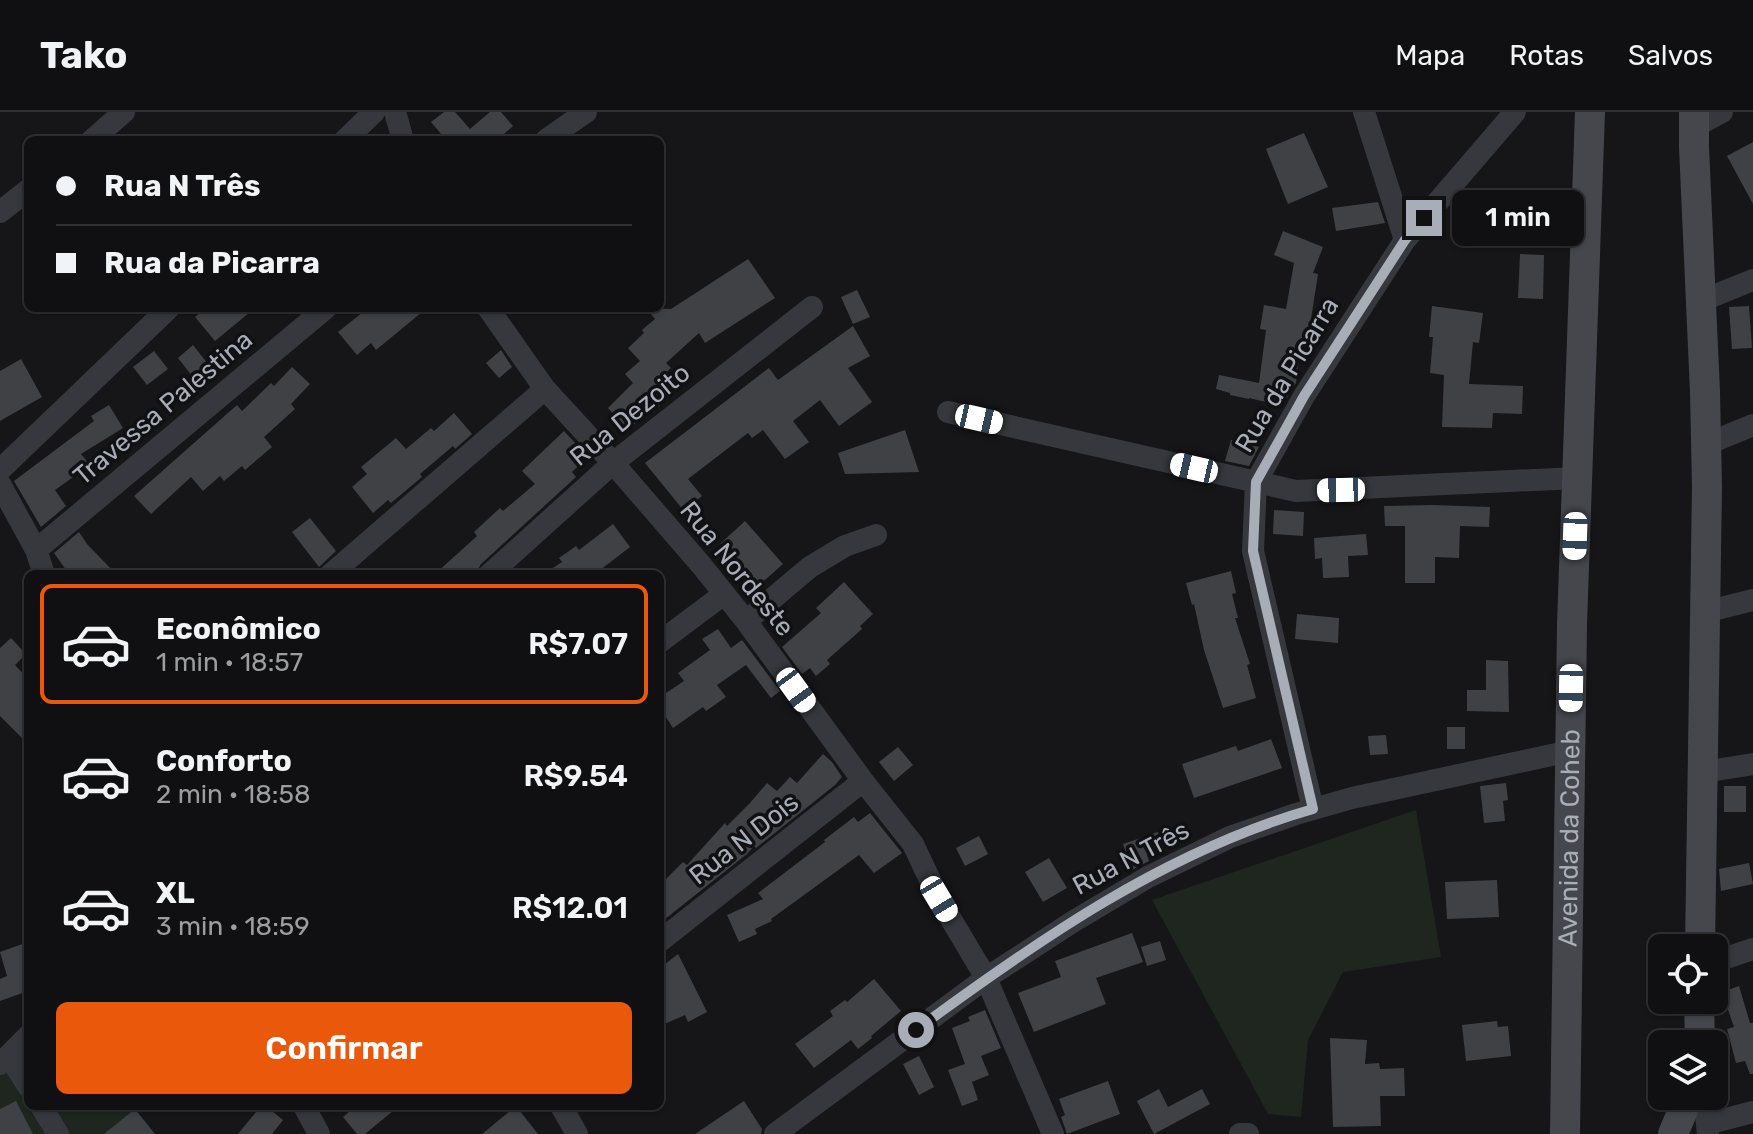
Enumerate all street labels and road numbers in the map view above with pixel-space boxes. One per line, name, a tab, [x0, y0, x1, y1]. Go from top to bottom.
street label: Rua da Picarra	[1229, 292, 1345, 458]
street label: Travessa Palestina	[67, 324, 259, 492]
street label: Rua Dezoito	[564, 357, 696, 473]
street label: Rua Nordeste	[673, 496, 801, 642]
street label: Avenida da Coheb	[1552, 729, 1586, 947]
street label: Rua N Dois	[683, 787, 805, 891]
street label: Rua N Três	[1067, 814, 1195, 902]

